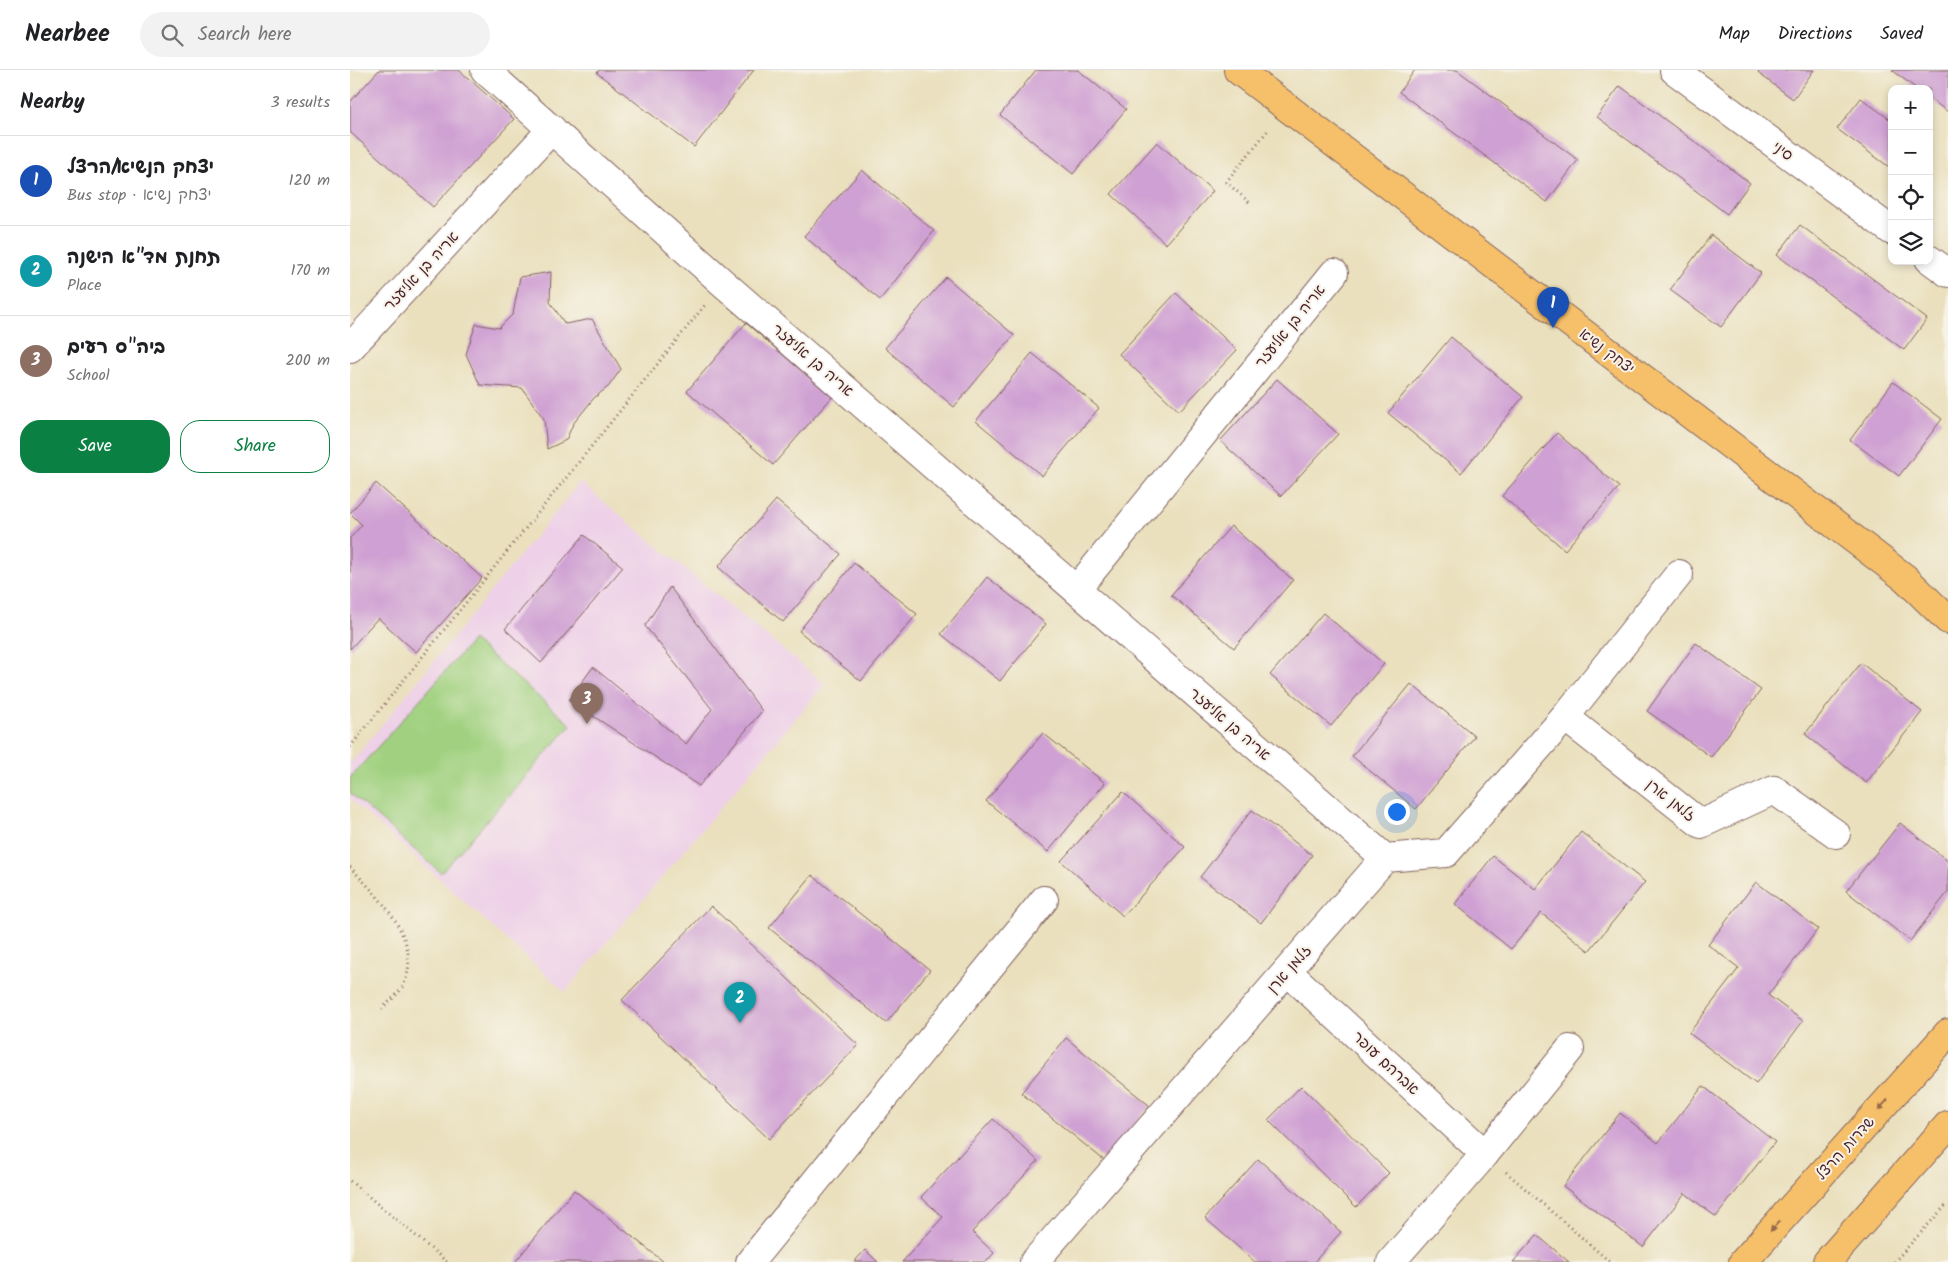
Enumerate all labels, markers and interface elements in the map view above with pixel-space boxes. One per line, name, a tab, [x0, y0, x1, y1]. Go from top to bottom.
search box	[140, 12, 490, 57]
text: Nearbee	[25, 15, 110, 54]
text: Search here	[198, 20, 292, 50]
text: Map	[1718, 20, 1750, 49]
text: Directions	[1778, 20, 1852, 49]
text: Saved	[1880, 20, 1923, 49]
icon: search	[158, 21, 186, 49]
map controls	[1888, 85, 1933, 265]
button: +	[1888, 85, 1933, 130]
text: Nearby	[20, 86, 85, 119]
text: 3 results	[271, 90, 330, 115]
button: −	[1888, 130, 1933, 175]
street label: סיני	[1767, 136, 1798, 168]
text: יצחק הנשיא/הרצל	[67, 153, 214, 183]
text: 1	[34, 168, 38, 193]
text: 120 m	[289, 168, 330, 193]
button: locate	[1888, 175, 1933, 220]
text: Bus stop · יצחק נשיא	[67, 183, 211, 208]
button: layers	[1888, 220, 1933, 265]
street label: אריה בן אליעזר	[378, 226, 465, 317]
text: תחנת מד''א הישנה	[67, 243, 221, 273]
text: 2	[31, 258, 41, 283]
text: 170 m	[290, 258, 330, 283]
text: Place	[67, 273, 101, 298]
street label: אריה בן אליעזר	[1249, 279, 1332, 374]
pin: 1	[1537, 287, 1569, 328]
street label: אריה בן אליעזר	[766, 318, 859, 403]
street label: יצחק נשיא	[1573, 323, 1639, 381]
text: ביה"ס רעים	[67, 333, 165, 363]
text: 3	[32, 348, 40, 373]
text: 200 m	[286, 348, 330, 373]
text: School	[67, 363, 110, 388]
button: Save	[20, 420, 170, 473]
button: Share	[180, 420, 330, 473]
street label: אריה בן אליעזר	[1183, 682, 1276, 767]
pin: 3	[571, 683, 603, 724]
street label: זלמן ארן	[1640, 774, 1701, 828]
your location	[1384, 799, 1410, 825]
street label: זלמן ארן	[1262, 940, 1318, 999]
pin: 2	[724, 982, 756, 1023]
street label: אברהם עופר	[1346, 1026, 1425, 1102]
one-way arrow	[1877, 1099, 1889, 1111]
street label: שדרות הרצל	[1810, 1111, 1881, 1186]
one-way arrow	[1769, 1220, 1780, 1233]

